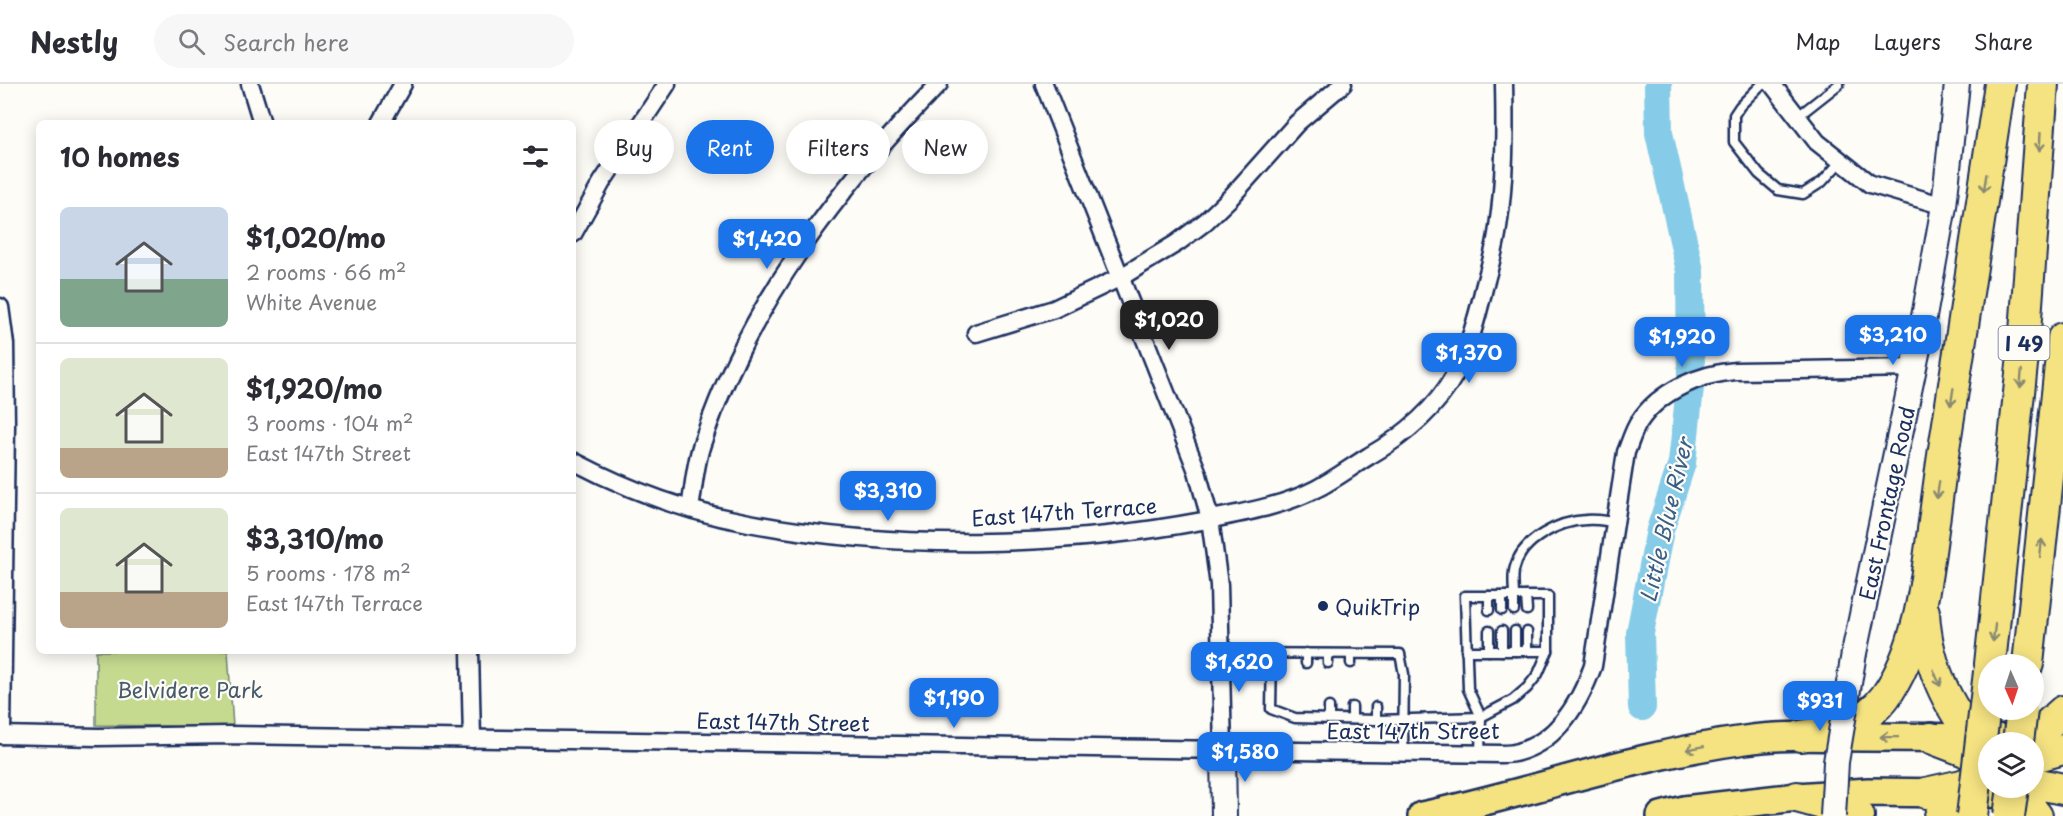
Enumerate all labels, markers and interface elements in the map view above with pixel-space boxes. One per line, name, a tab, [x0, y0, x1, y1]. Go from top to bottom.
search box	[154, 14, 574, 68]
text: Nestly	[30, 20, 118, 63]
icon: search	[175, 25, 208, 58]
text: Search here	[223, 25, 349, 58]
text: Map	[1796, 25, 1840, 57]
text: Layers	[1873, 25, 1941, 57]
text: Share	[1974, 25, 2033, 57]
chip: Buy	[594, 120, 674, 174]
chip: Rent	[686, 120, 774, 174]
chip: Filters	[786, 120, 890, 174]
chip: New	[902, 120, 988, 174]
one-way arrow	[2034, 132, 2045, 152]
text: 10 homes	[60, 137, 180, 176]
icon: filters	[519, 140, 552, 173]
one-way arrow	[1979, 173, 1990, 193]
text: $1,020/mo	[246, 218, 385, 257]
pin: $1,420	[718, 219, 816, 270]
text: $1,420	[732, 223, 802, 253]
icon: home	[108, 231, 180, 303]
text: 2 rooms · 66 m²	[246, 257, 406, 287]
text: White Avenue	[246, 287, 377, 317]
pin: $1,020	[1120, 300, 1218, 351]
text: $1,020	[1134, 304, 1204, 334]
pin: $3,210	[1844, 315, 1942, 366]
pin: $1,920	[1633, 317, 1731, 368]
text: $3,210	[1859, 319, 1927, 349]
text: $1,920	[1648, 321, 1716, 351]
road number: I 49	[1998, 326, 2050, 360]
pin: $1,370	[1420, 333, 1518, 384]
text: $1,370	[1436, 337, 1502, 367]
one-way arrow	[2015, 368, 2026, 388]
text: $1,920/mo	[246, 369, 382, 408]
icon: home	[108, 382, 180, 454]
one-way arrow	[1946, 386, 1957, 406]
street label: East Frontage Road	[1850, 403, 1922, 603]
text: 3 rooms · 104 m²	[246, 408, 413, 438]
water label: Little Blue River	[1630, 432, 1701, 605]
text: East 147th Street	[246, 438, 411, 468]
pin: $3,310	[839, 471, 937, 522]
text: $3,310	[854, 475, 922, 505]
one-way arrow	[1933, 480, 1944, 500]
street label: East 147th Terrace	[970, 489, 1158, 533]
text: $3,310/mo	[246, 519, 384, 558]
icon: home	[108, 532, 180, 604]
one-way arrow	[2036, 539, 2047, 559]
text: 5 rooms · 178 m²	[246, 558, 411, 588]
text: East 147th Terrace	[246, 588, 423, 618]
place label: QuikTrip	[1335, 590, 1420, 622]
marker: QuikTrip	[1316, 599, 1330, 613]
one-way arrow	[1988, 623, 1999, 643]
pin: $1,620	[1190, 642, 1288, 693]
text: $1,620	[1205, 646, 1273, 676]
north arrow	[1978, 654, 2044, 720]
map controls	[1978, 654, 2044, 798]
one-way arrow	[1932, 668, 1943, 686]
park label: Belvidere Park	[117, 673, 263, 705]
pin: $1,190	[905, 678, 1003, 729]
pin: $931	[1784, 681, 1856, 732]
text: $1,190	[923, 682, 985, 712]
text: $931	[1797, 685, 1843, 715]
street label: East 147th Street	[696, 703, 870, 739]
street label: East 147th Street	[1326, 714, 1500, 746]
one-way arrow	[1880, 731, 1900, 743]
pin: $1,580	[1196, 732, 1294, 783]
button: layers	[1978, 732, 2044, 798]
text: $1,580	[1211, 736, 1279, 766]
one-way arrow	[1686, 743, 1705, 754]

